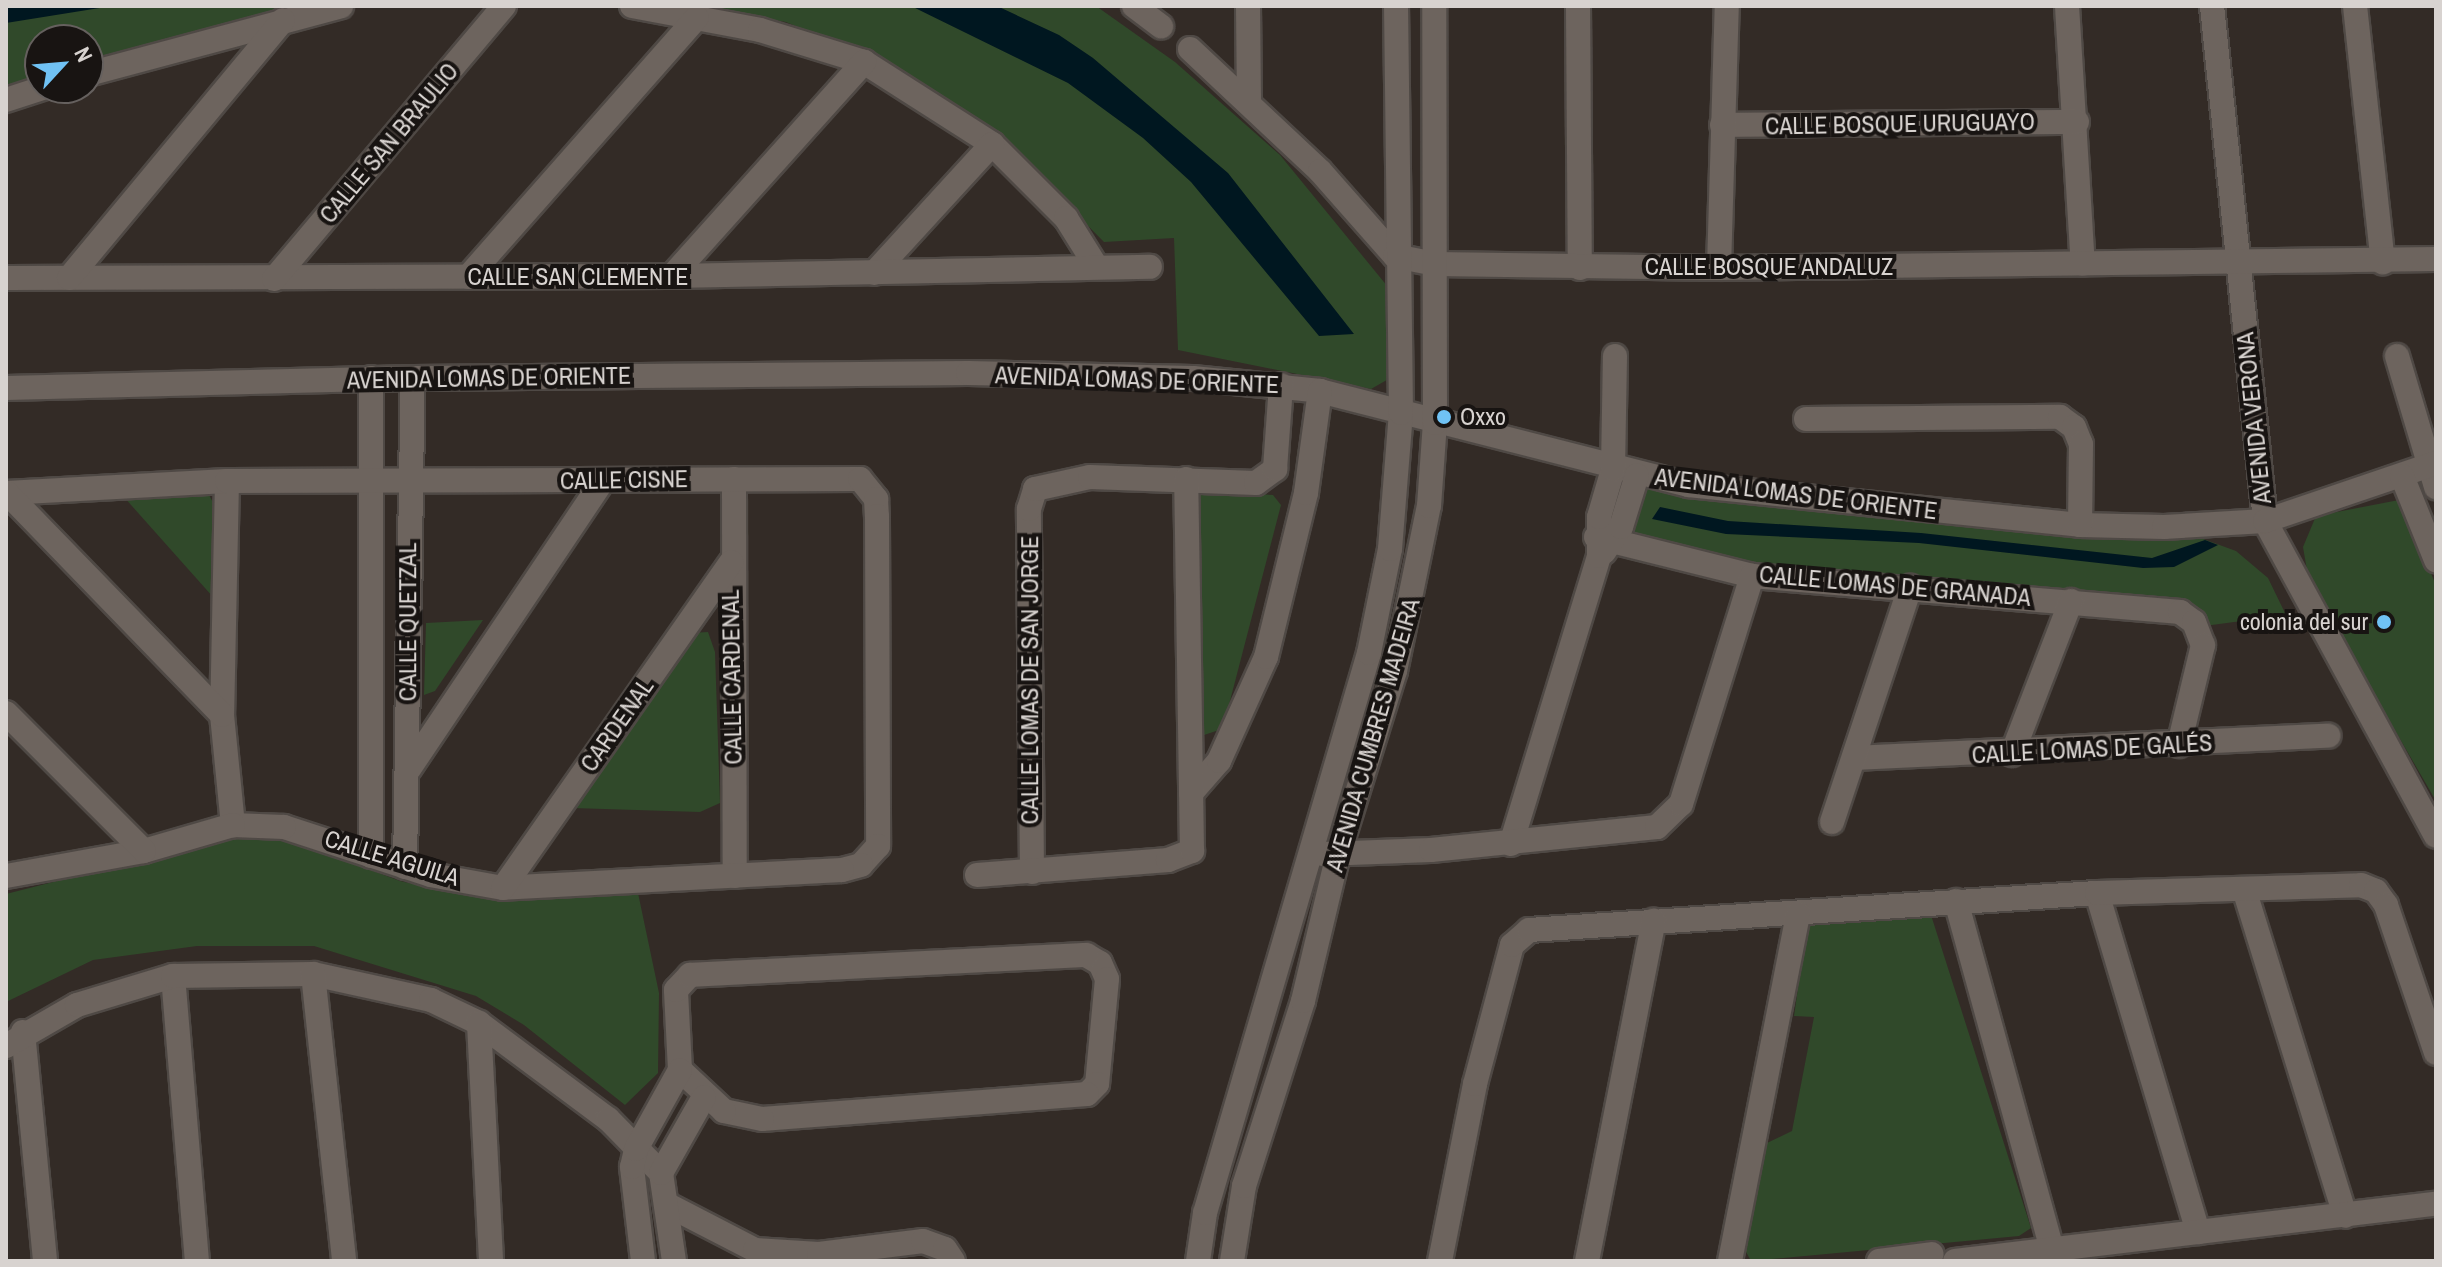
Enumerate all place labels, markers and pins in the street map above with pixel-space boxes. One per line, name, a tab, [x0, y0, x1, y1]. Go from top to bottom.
place label: Oxxo	[1460, 403, 1506, 431]
marker: Oxxo	[1435, 408, 1453, 426]
place label: colonia del sur	[2240, 608, 2368, 636]
marker: colonia del sur	[2375, 613, 2393, 631]

